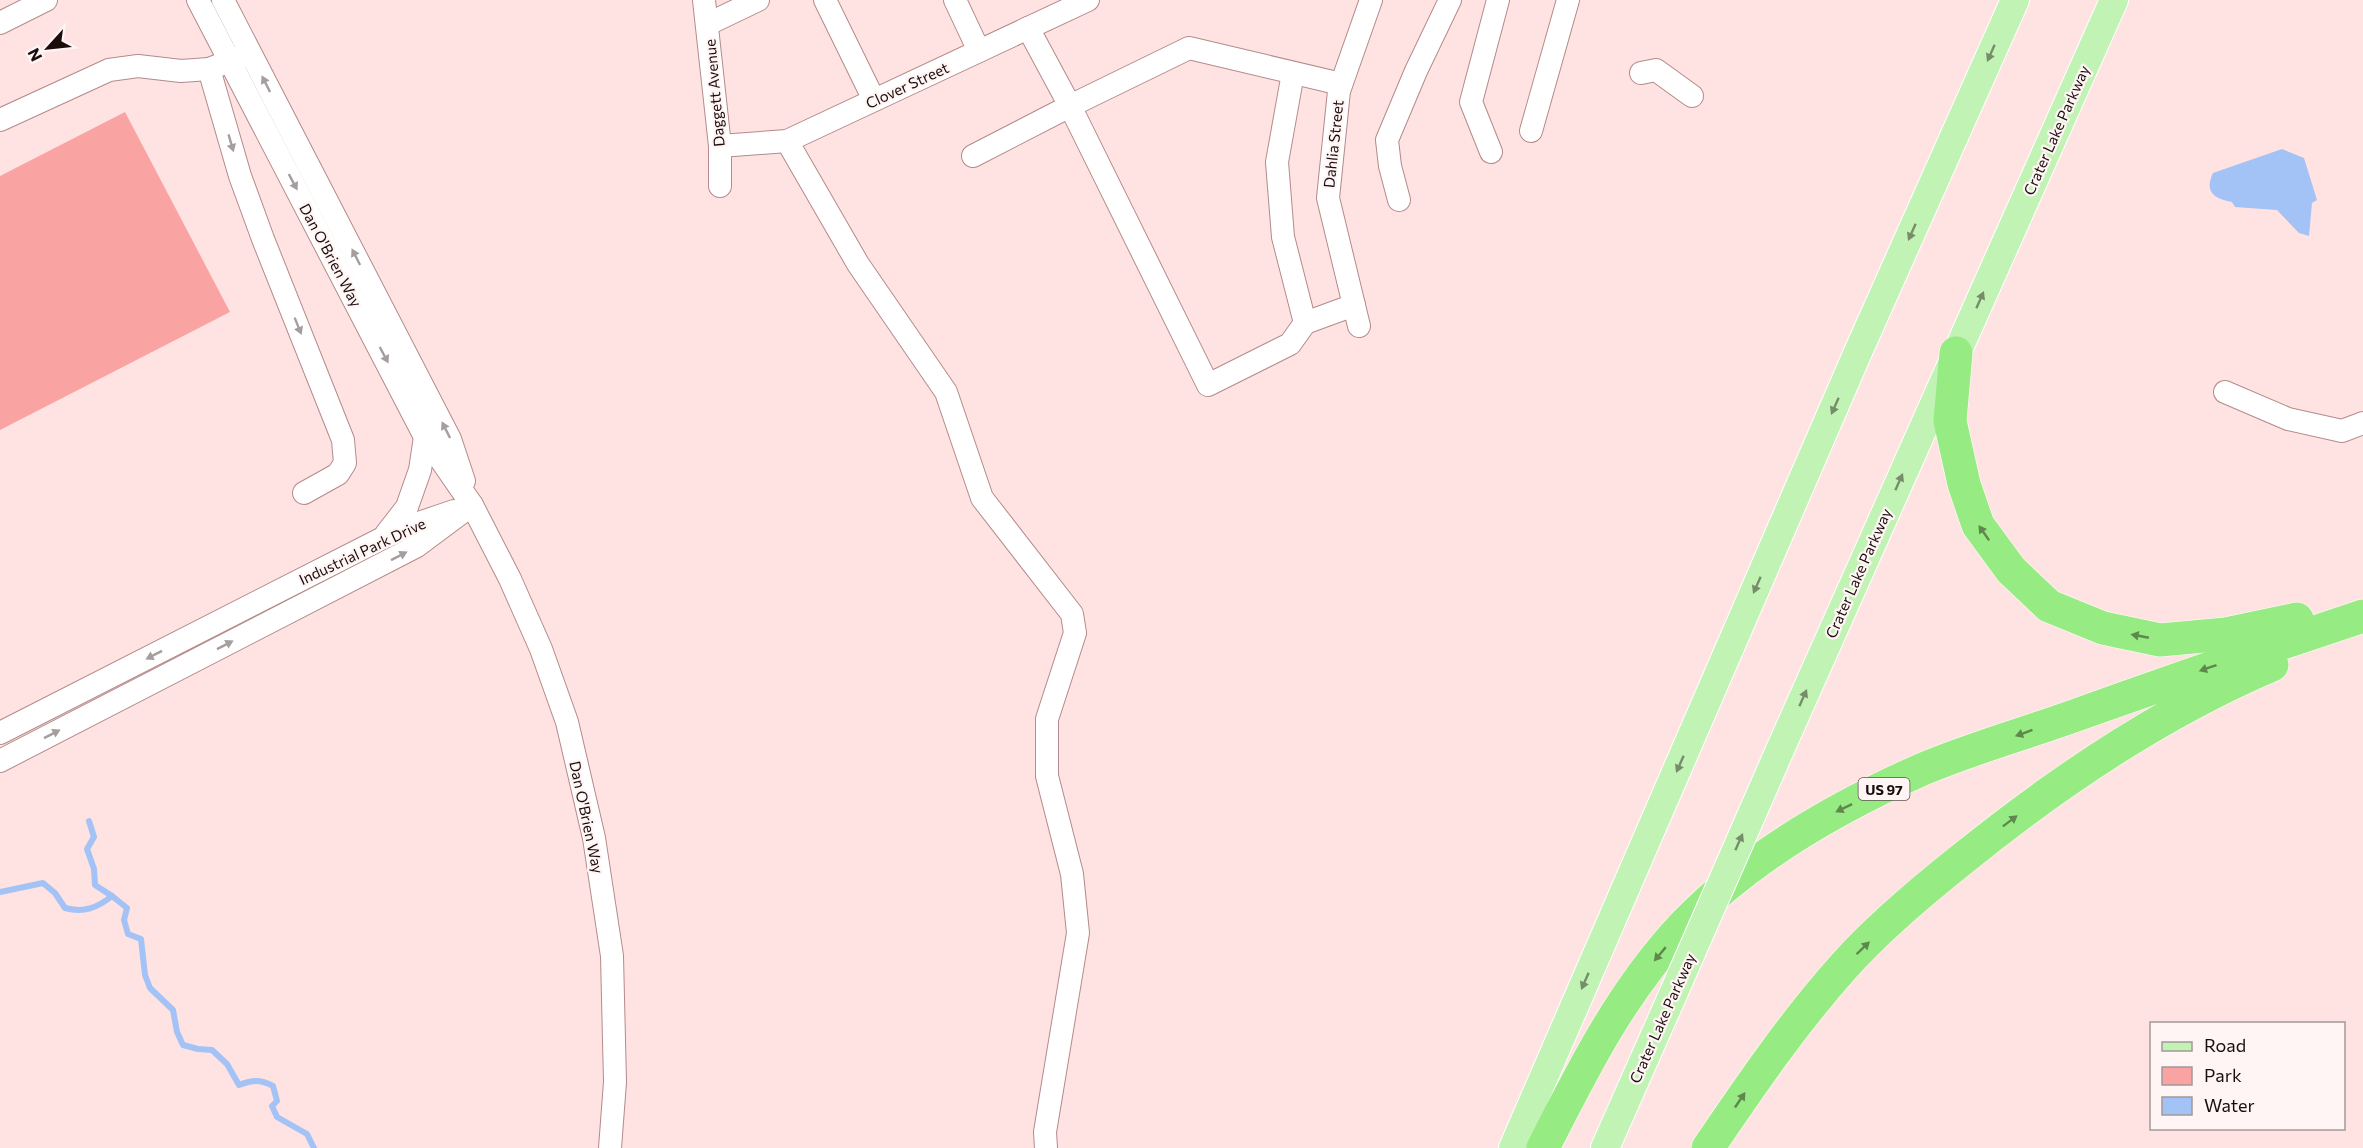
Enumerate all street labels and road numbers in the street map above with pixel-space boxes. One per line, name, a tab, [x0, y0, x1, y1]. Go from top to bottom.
street label: Daggett Avenue	[700, 38, 728, 148]
street label: Clover Street	[863, 58, 951, 112]
street label: Crater Lake Parkway	[2019, 62, 2093, 198]
street label: Dahlia Street	[1319, 99, 1347, 189]
street label: Dan O'Brien Way	[296, 200, 366, 310]
street label: Crater Lake Parkway	[1821, 505, 1895, 641]
street label: Industrial Park Drive	[296, 514, 428, 588]
street label: Dan O'Brien Way	[566, 759, 608, 875]
road number: US 97	[1858, 778, 1910, 800]
street label: Crater Lake Parkway	[1625, 950, 1699, 1086]

